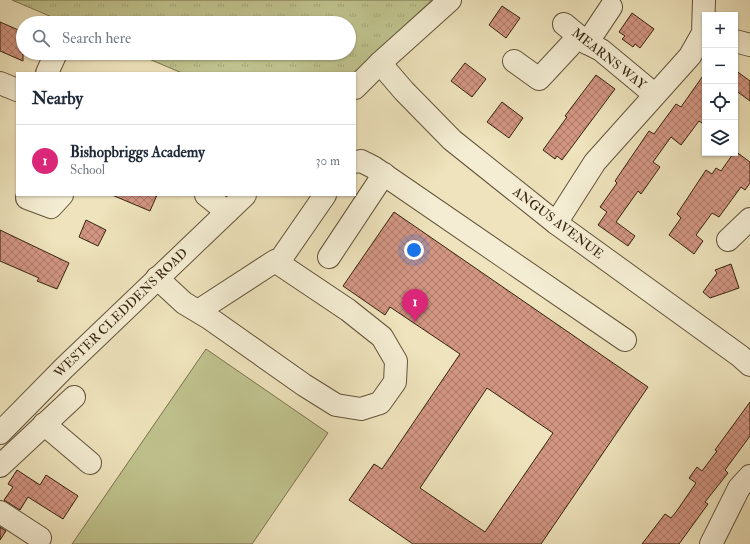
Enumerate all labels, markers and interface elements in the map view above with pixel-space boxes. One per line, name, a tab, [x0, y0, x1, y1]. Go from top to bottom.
map controls	[702, 12, 738, 156]
button: +	[702, 12, 738, 48]
search box	[16, 16, 356, 60]
street label: MEARNS WAY	[568, 25, 650, 94]
icon: search	[30, 27, 52, 49]
text: Search here	[62, 29, 131, 48]
button: −	[702, 48, 738, 84]
button: locate	[702, 84, 738, 120]
text: Nearby	[32, 88, 83, 109]
button: layers	[702, 120, 738, 156]
text: Bishopbriggs Academy	[70, 143, 205, 162]
text: 1	[43, 153, 47, 169]
text: 30 m	[316, 153, 340, 169]
text: School	[70, 162, 105, 178]
street label: ANGUS AVENUE	[509, 183, 607, 262]
your location	[404, 240, 424, 260]
street label: WESTER CLEDDENS ROAD	[50, 245, 191, 382]
pin: 1	[402, 289, 428, 322]

